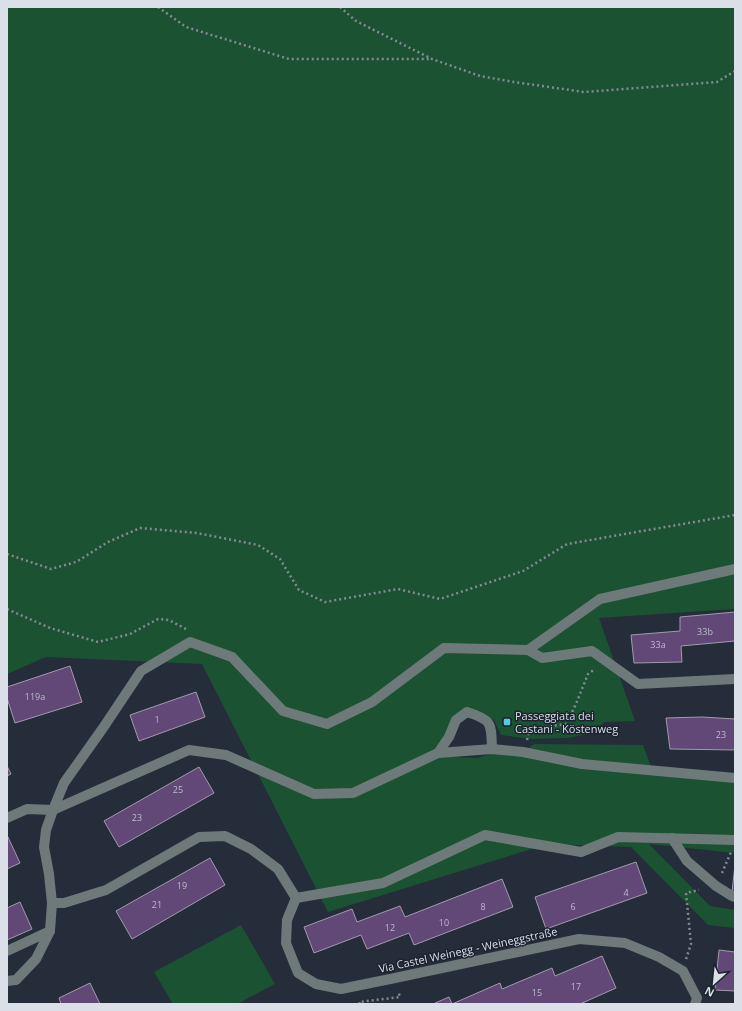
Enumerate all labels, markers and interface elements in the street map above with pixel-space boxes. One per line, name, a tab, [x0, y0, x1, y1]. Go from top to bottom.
house number: 33b	[697, 625, 713, 638]
house number: 33a	[650, 638, 666, 651]
house number: 119a	[25, 690, 45, 703]
place label: Passeggiata dei Castani - Köstenweg	[515, 708, 618, 736]
house number: 1	[154, 713, 160, 726]
marker: Passeggiata dei Castani - Köstenweg	[502, 717, 512, 727]
house number: 23	[716, 728, 726, 741]
house number: 25	[173, 783, 183, 796]
house number: 23	[132, 811, 142, 824]
house number: 19	[177, 879, 187, 892]
house number: 4	[623, 886, 629, 899]
house number: 21	[152, 898, 162, 911]
house number: 8	[480, 900, 486, 913]
house number: 6	[570, 900, 576, 913]
house number: 10	[439, 916, 449, 929]
house number: 12	[385, 921, 395, 934]
street label: Via Castel Weinegg - Weineggstraße	[377, 923, 559, 976]
north arrow	[694, 963, 734, 1003]
house number: 17	[571, 980, 581, 993]
text: N	[702, 984, 717, 1001]
house number: 15	[532, 986, 542, 999]

